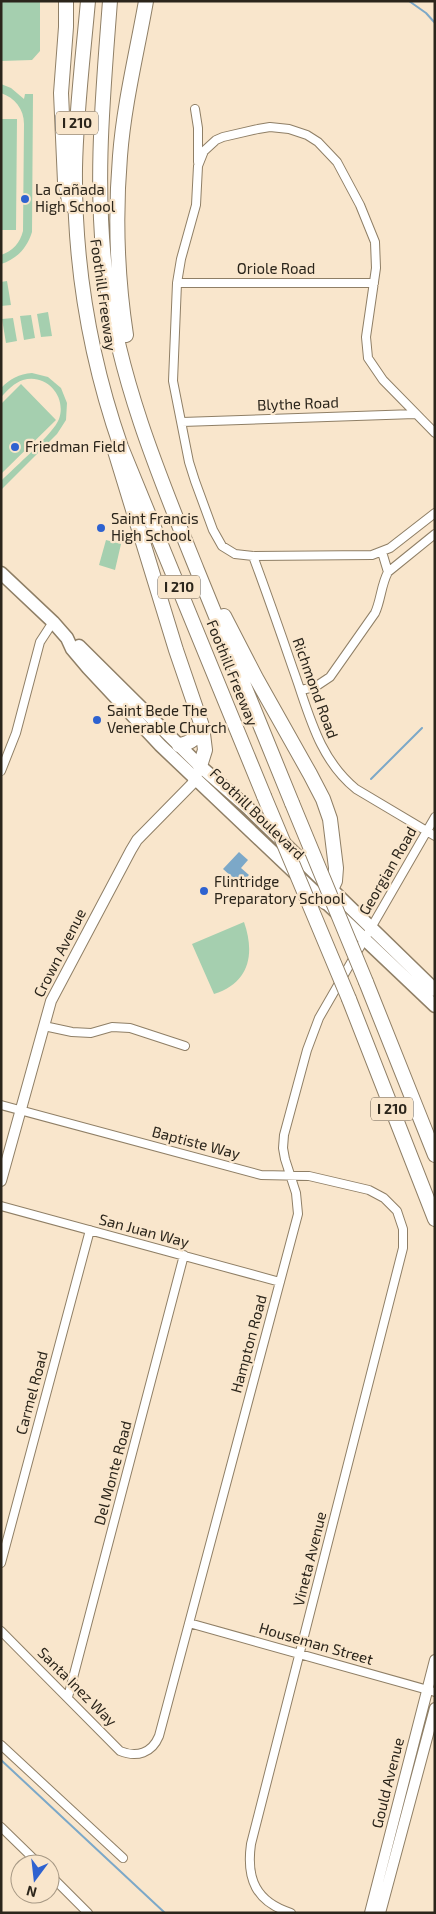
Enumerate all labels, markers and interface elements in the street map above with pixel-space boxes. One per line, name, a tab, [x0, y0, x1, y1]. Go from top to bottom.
road number: I 210	[56, 112, 98, 134]
place label: La Cañada High School	[35, 180, 116, 215]
marker: La Cañada High School	[19, 193, 31, 205]
street label: Foothill Freeway	[87, 238, 121, 352]
street label: Oriole Road	[237, 259, 315, 277]
street label: Blythe Road	[257, 393, 339, 413]
place label: Friedman Field	[25, 437, 126, 455]
marker: Friedman Field	[9, 441, 21, 453]
place label: Saint Francis High School	[111, 509, 199, 544]
marker: Saint Francis High School	[95, 522, 107, 534]
road number: I 210	[158, 576, 200, 598]
street label: Foothill Freeway	[203, 617, 262, 729]
street label: Richmond Road	[289, 635, 343, 740]
place label: Saint Bede The Venerable Church	[107, 701, 227, 736]
marker: Saint Bede The Venerable Church	[91, 714, 103, 726]
street label: Foothill Boulevard	[207, 764, 309, 863]
street label: Georgian Road	[355, 823, 420, 918]
place label: Flintridge Preparatory School	[214, 872, 346, 907]
marker: Flintridge Preparatory School	[198, 885, 210, 897]
street label: Crown Avenue	[29, 905, 89, 1000]
road number: I 210	[371, 1098, 413, 1120]
street label: Baptiste Way	[150, 1122, 242, 1162]
street label: San Juan Way	[97, 1209, 191, 1251]
street label: Hampton Road	[226, 1293, 270, 1395]
street label: Carmel Road	[11, 1349, 51, 1437]
street label: Del Monte Road	[89, 1418, 135, 1527]
street label: Vineta Avenue	[289, 1510, 329, 1608]
street label: Houseman Street	[257, 1618, 376, 1668]
street label: Santa Inez Way	[34, 1643, 121, 1730]
street label: Gould Avenue	[367, 1736, 407, 1830]
north arrow	[10, 1854, 60, 1904]
text: N	[24, 1883, 39, 1902]

